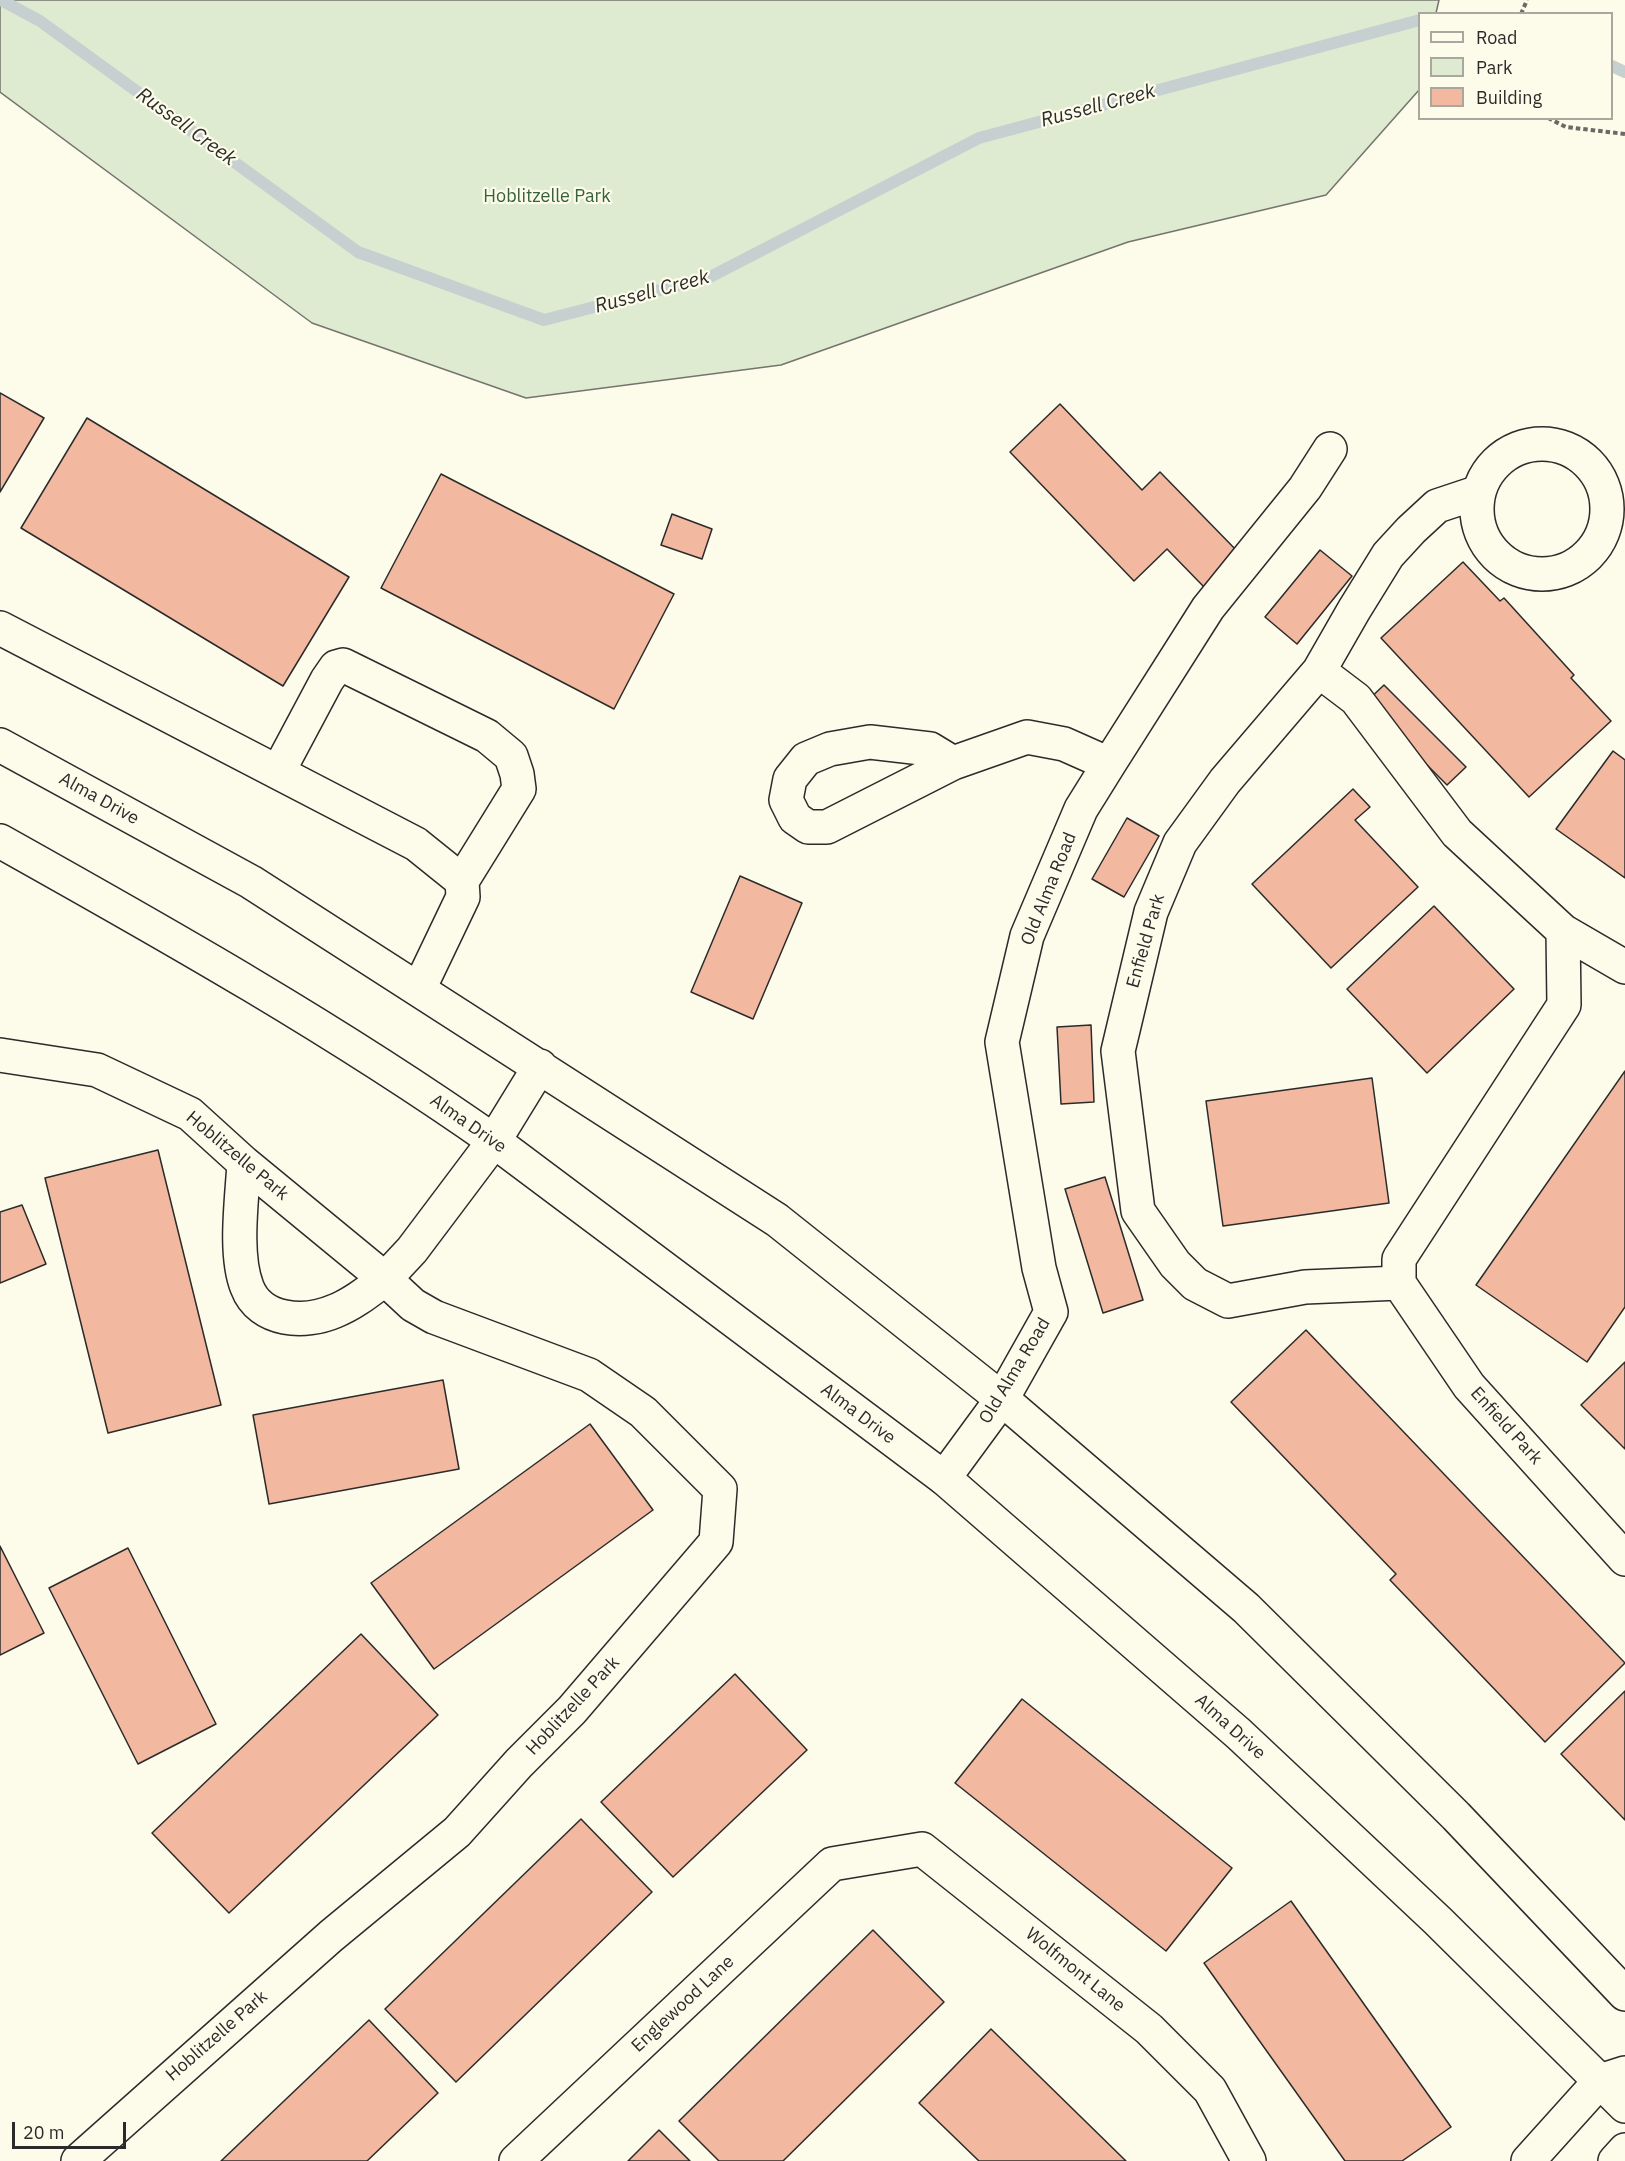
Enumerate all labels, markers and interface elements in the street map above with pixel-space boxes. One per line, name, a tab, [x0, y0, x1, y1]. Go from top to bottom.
legend	[1418, 12, 1613, 120]
text: Road	[1476, 26, 1517, 49]
text: Park	[1476, 56, 1512, 79]
water label: Russell Creek	[1038, 79, 1158, 133]
water label: Russell Creek	[131, 83, 241, 171]
text: Building	[1476, 86, 1542, 109]
park label: Hoblitzelle Park	[483, 186, 611, 208]
water label: Russell Creek	[592, 265, 712, 319]
street label: Alma Drive	[55, 768, 143, 830]
street label: Old Alma Road	[1017, 829, 1081, 949]
street label: Enfield Park	[1122, 891, 1170, 991]
street label: Alma Drive	[426, 1090, 510, 1158]
street label: Hoblitzelle Park	[181, 1107, 293, 1205]
street label: Old Alma Road	[975, 1314, 1055, 1428]
street label: Alma Drive	[816, 1379, 900, 1449]
street label: Enfield Park	[1466, 1383, 1546, 1469]
street label: Hoblitzelle Park	[522, 1652, 624, 1760]
street label: Alma Drive	[1190, 1690, 1270, 1764]
street label: Wolfmont Lane	[1021, 1923, 1129, 2017]
street label: Englewood Lane	[627, 1951, 739, 2057]
street label: Hoblitzelle Park	[162, 1986, 272, 2086]
scale bar	[15, 2110, 129, 2148]
text: 20 m	[23, 2121, 65, 2144]

